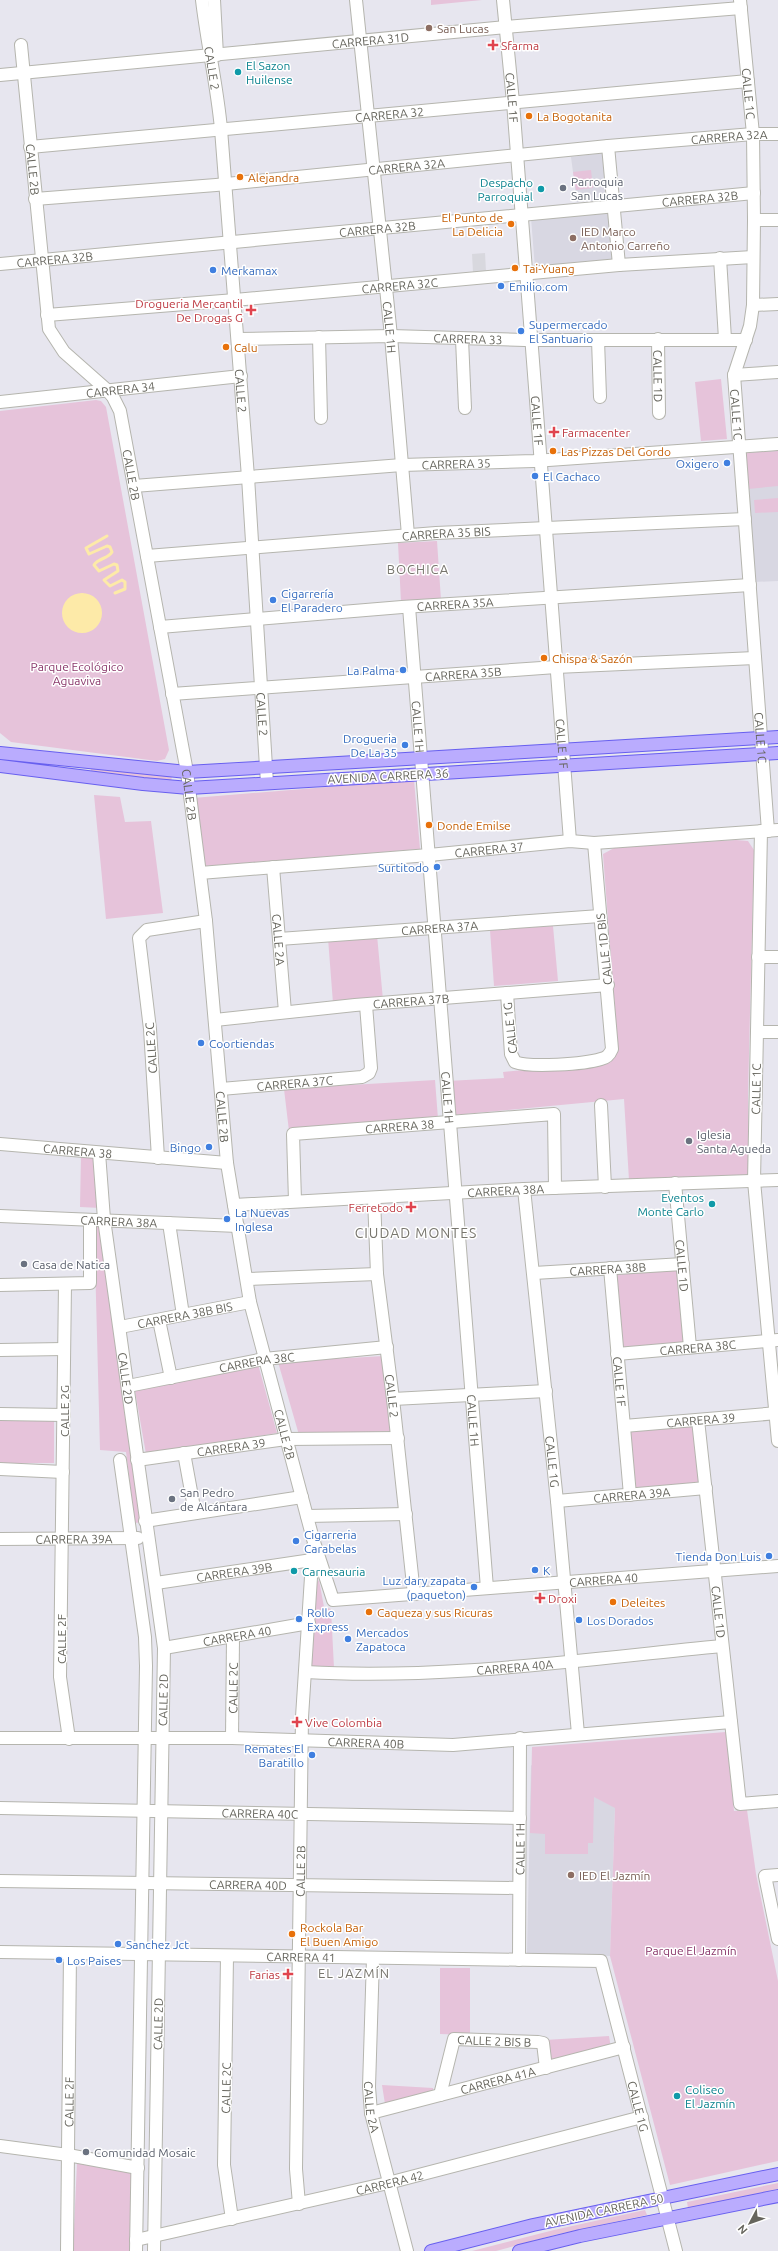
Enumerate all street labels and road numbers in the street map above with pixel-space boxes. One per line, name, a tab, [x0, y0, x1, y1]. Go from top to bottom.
street label: CARRERA 31D	[331, 30, 410, 50]
street label: CALLE 2	[202, 45, 223, 91]
street label: CALLE 1C	[740, 67, 758, 120]
street label: CALLE 1F	[504, 72, 521, 123]
street label: CARRERA 32	[354, 104, 425, 124]
street label: CARRERA 32A	[690, 128, 768, 146]
street label: CALLE 2B	[24, 143, 42, 196]
street label: CARRERA 32A	[368, 156, 446, 176]
street label: CARRERA 32B	[661, 188, 739, 208]
street label: CARRERA 32B	[339, 218, 416, 239]
street label: CARRERA 32B	[16, 249, 94, 269]
street label: CARRERA 32C	[361, 275, 439, 295]
street label: CALLE 1H	[381, 301, 399, 354]
street label: CARRERA 33	[433, 331, 503, 346]
street label: CALLE 1D	[652, 350, 665, 402]
street label: CALLE 2	[233, 368, 249, 413]
street label: CARRERA 34	[85, 379, 156, 399]
street label: CALLE 1C	[729, 388, 745, 441]
street label: CALLE 1F	[529, 395, 546, 446]
street label: CALLE 2B	[121, 448, 143, 501]
street label: CARRERA 35	[421, 456, 491, 471]
street label: CARRERA 35 BIS	[401, 524, 491, 542]
street label: CARRERA 35A	[416, 595, 494, 613]
street label: CARRERA 35B	[425, 664, 502, 683]
street label: CALLE 2	[255, 692, 271, 736]
street label: CALLE 1H	[410, 700, 427, 753]
street label: CALLE 1C	[753, 712, 769, 764]
street label: CALLE 1F	[554, 718, 571, 769]
street label: AVENIDA CARRERA 36	[327, 766, 449, 786]
street label: CALLE 2B	[180, 768, 200, 821]
street label: CARRERA 37	[454, 839, 524, 859]
street label: CALLE 1D BIS	[594, 912, 614, 986]
street label: CALLE 2A	[270, 913, 288, 966]
street label: CARRERA 37A	[401, 918, 479, 937]
street label: CARRERA 37B	[372, 991, 450, 1010]
street label: CALLE 1G	[501, 1001, 519, 1054]
street label: CALLE 2C	[143, 1021, 159, 1074]
street label: CALLE 1C	[749, 1063, 763, 1115]
street label: CALLE 1H	[439, 1071, 457, 1124]
street label: CARRERA 37C	[256, 1073, 334, 1092]
street label: CALLE 2B	[214, 1091, 232, 1143]
street label: CARRERA 38	[365, 1117, 435, 1135]
street label: CARRERA 38	[43, 1141, 113, 1160]
street label: CARRERA 38A	[467, 1182, 544, 1199]
street label: CARRERA 38A	[80, 1213, 158, 1229]
street label: CALLE 1D	[674, 1239, 691, 1292]
street label: CARRERA 38B	[569, 1260, 647, 1277]
street label: CARRERA 38B BIS	[136, 1299, 233, 1330]
street label: CARRERA 38C	[659, 1337, 737, 1357]
street label: CARRERA 38C	[218, 1349, 296, 1374]
street label: CALLE 2D	[116, 1351, 136, 1405]
street label: CALLE 1F	[611, 1356, 629, 1407]
street label: CALLE 2	[383, 1373, 401, 1418]
street label: CALLE 2G	[58, 1385, 71, 1437]
street label: CALLE 1H	[465, 1394, 482, 1447]
street label: CALLE 2B	[272, 1408, 298, 1461]
street label: CARRERA 39	[666, 1410, 736, 1429]
street label: CARRERA 39	[196, 1435, 266, 1458]
street label: CALLE 1G	[544, 1435, 562, 1488]
street label: CARRERA 39A	[593, 1485, 671, 1504]
street label: CARRERA 39A	[35, 1532, 113, 1545]
street label: CARRERA 39B	[195, 1559, 273, 1584]
street label: CARRERA 40	[569, 1570, 639, 1588]
street label: CALLE 1D	[710, 1585, 728, 1639]
street label: CALLE 2F	[55, 1614, 68, 1664]
street label: CARRERA 40	[202, 1623, 272, 1648]
street label: CARRERA 40A	[476, 1657, 554, 1676]
street label: CALLE 2C	[226, 1662, 239, 1714]
street label: CALLE 2D	[156, 1674, 170, 1726]
street label: CARRERA 40B	[327, 1735, 405, 1750]
street label: CARRERA 40C	[222, 1806, 299, 1820]
street label: CALLE 1H	[513, 1823, 526, 1875]
street label: CALLE 2B	[293, 1845, 307, 1897]
street label: CARRERA 40D	[209, 1877, 287, 1891]
street label: CARRERA 41	[266, 1949, 336, 1964]
street label: CALLE 2D	[151, 1998, 165, 2050]
street label: CALLE 2 BIS B	[457, 2033, 531, 2048]
street label: CALLE 2C	[219, 2062, 233, 2114]
street label: CARRERA 41A	[459, 2064, 537, 2096]
street label: CALLE 2F	[62, 2077, 75, 2127]
street label: CALLE 1G	[626, 2079, 651, 2133]
street label: CALLE 2A	[362, 2081, 382, 2134]
street label: CARRERA 42	[354, 2168, 425, 2197]
street label: AVENIDA CARRERA 50	[543, 2191, 665, 2229]

